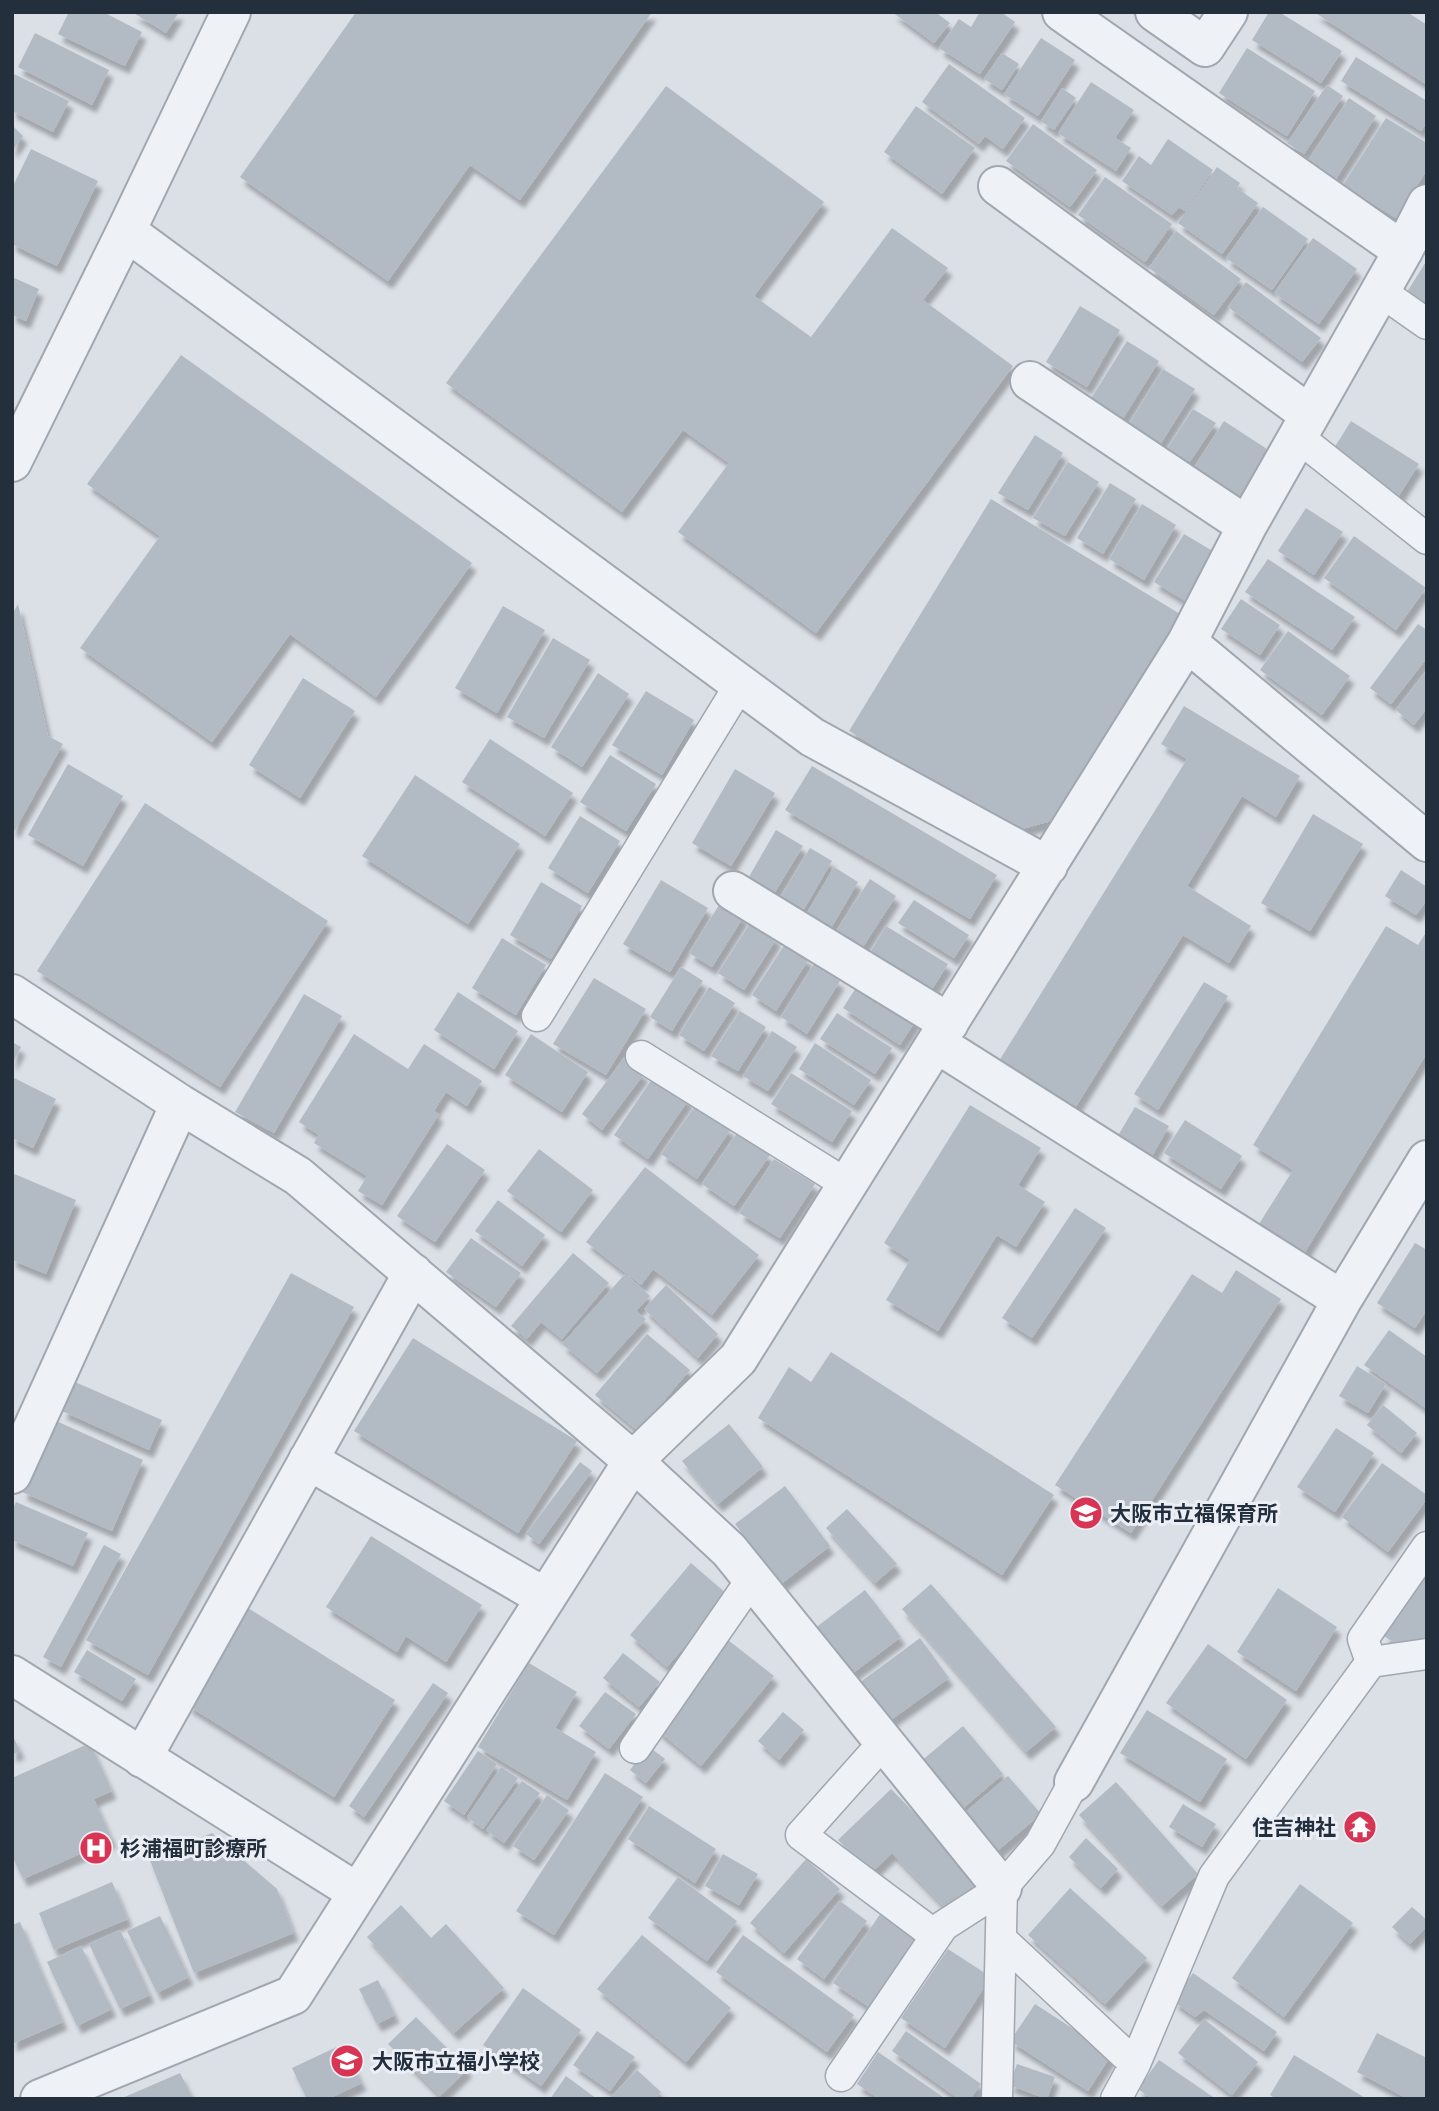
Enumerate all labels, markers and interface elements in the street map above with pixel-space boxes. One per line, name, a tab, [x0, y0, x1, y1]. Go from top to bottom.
school or university icon: 大阪市立福保育所	[1067, 1494, 1105, 1532]
place label: 大阪市立福保育所	[1110, 1499, 1278, 1527]
temple icon: 住吉神社	[1341, 1808, 1379, 1846]
place label: 住吉神社	[1252, 1813, 1336, 1841]
hospital icon: 杉浦福町診療所	[77, 1829, 115, 1867]
place label: 杉浦福町診療所	[120, 1834, 267, 1862]
school or university icon: 大阪市立福小学校	[328, 2042, 366, 2080]
place label: 大阪市立福小学校	[372, 2047, 540, 2075]

